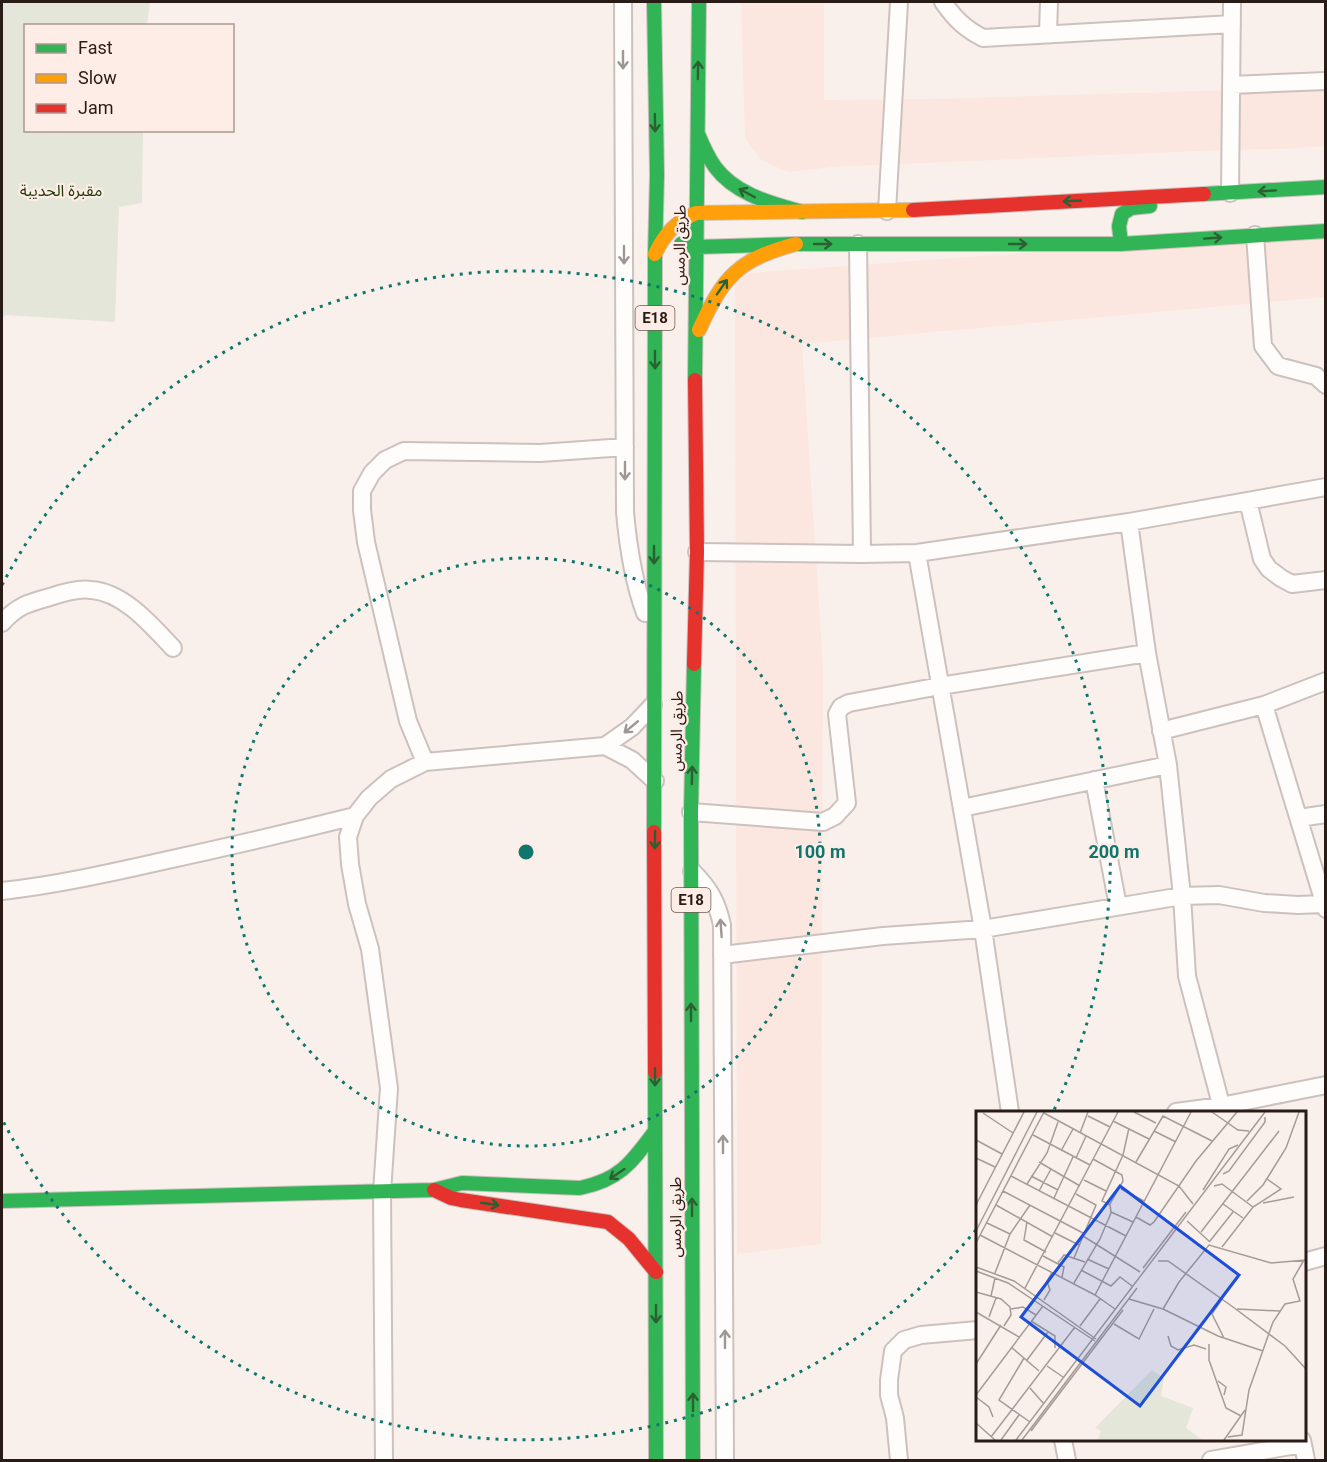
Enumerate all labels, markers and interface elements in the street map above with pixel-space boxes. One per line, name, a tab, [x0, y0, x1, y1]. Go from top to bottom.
legend	[24, 24, 234, 132]
text: Fast	[78, 37, 113, 58]
one-way arrow	[617, 49, 629, 69]
one-way arrow	[692, 60, 704, 80]
text: Slow	[78, 67, 117, 88]
text: Jam	[78, 97, 114, 118]
one-way arrow	[650, 112, 661, 132]
park label: مقبرة الحديبة	[20, 181, 102, 200]
one-way arrow	[1258, 185, 1278, 196]
one-way arrow	[739, 187, 756, 199]
one-way arrow	[1063, 196, 1083, 207]
street label: طريق الرمس	[669, 204, 691, 286]
one-way arrow	[1203, 233, 1223, 244]
one-way arrow	[813, 238, 833, 250]
one-way arrow	[1008, 238, 1028, 250]
one-way arrow	[618, 244, 630, 264]
one-way arrow	[716, 279, 728, 295]
road number: E18	[636, 306, 674, 330]
one-way arrow	[649, 349, 661, 369]
one-way arrow	[619, 460, 631, 480]
one-way arrow	[648, 544, 660, 564]
street label: طريق الرمس	[666, 690, 688, 772]
one-way arrow	[624, 720, 639, 734]
one-way arrow	[686, 766, 697, 786]
one-way arrow	[649, 829, 661, 849]
text: 100 m	[794, 841, 846, 862]
text: 200 m	[1088, 841, 1140, 862]
centre of rings	[516, 842, 536, 862]
road number: E18	[672, 888, 710, 912]
one-way arrow	[715, 919, 726, 939]
one-way arrow	[685, 1003, 697, 1023]
one-way arrow	[649, 1066, 661, 1086]
inset map	[976, 1111, 1306, 1441]
one-way arrow	[717, 1135, 729, 1155]
one-way arrow	[609, 1169, 626, 1181]
street label: طريق الرمس	[666, 1176, 686, 1257]
one-way arrow	[686, 1198, 698, 1218]
one-way arrow	[480, 1199, 499, 1210]
one-way arrow	[650, 1303, 662, 1323]
one-way arrow	[719, 1330, 731, 1350]
one-way arrow	[687, 1393, 698, 1413]

